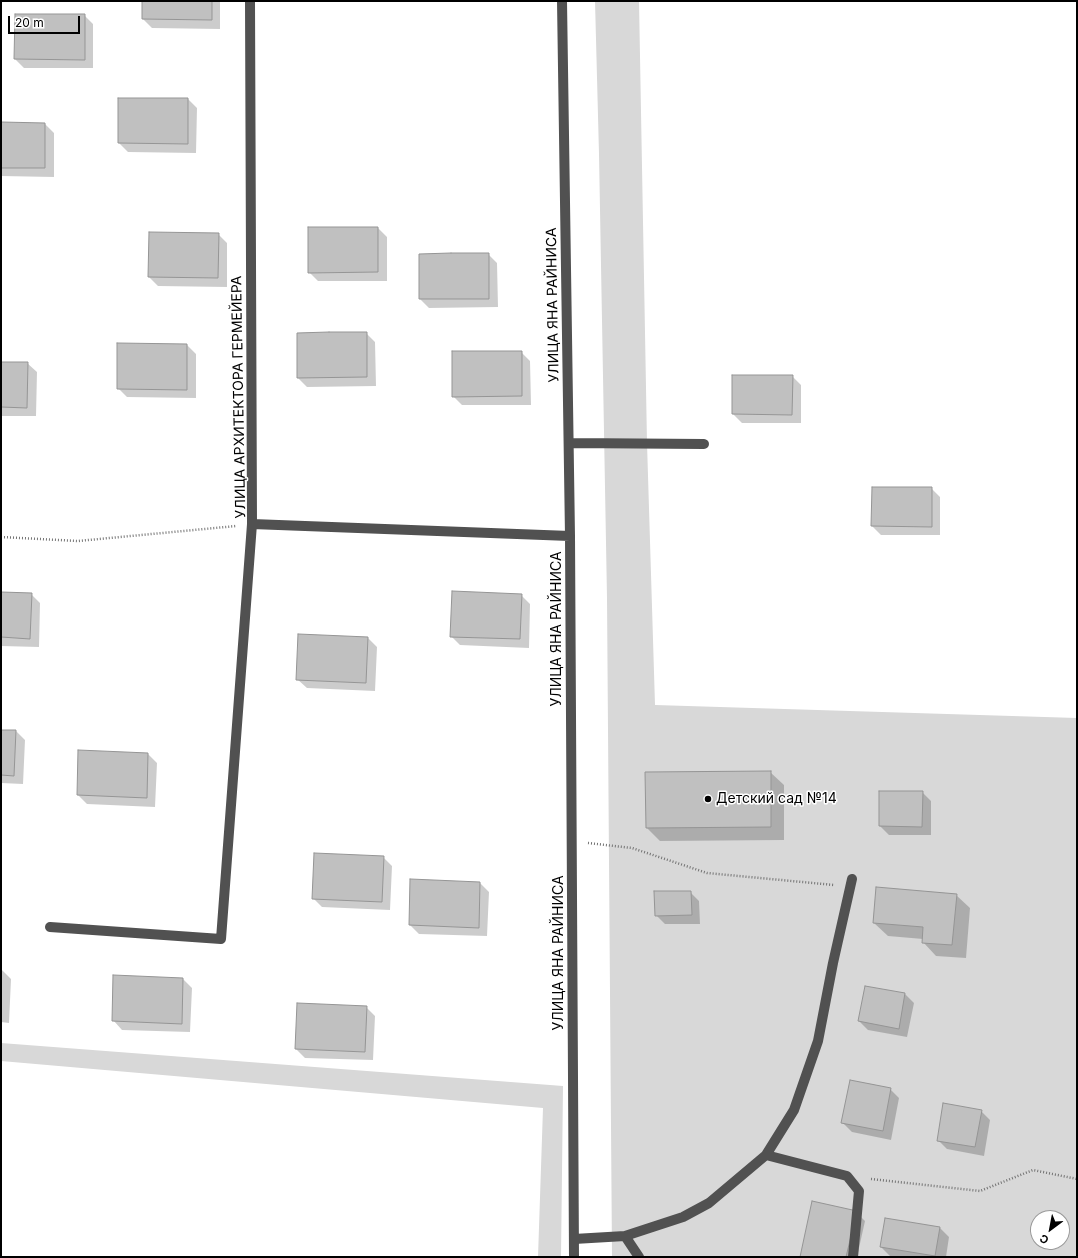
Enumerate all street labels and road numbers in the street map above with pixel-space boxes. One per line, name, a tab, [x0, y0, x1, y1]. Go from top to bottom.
street label: УЛИЦА ЯНА РАЙНИСА	[543, 227, 563, 383]
street label: УЛИЦА АРХИТЕКТОРА ГЕРМЕЙЕРА	[228, 275, 250, 519]
street label: УЛИЦА ЯНА РАЙНИСА	[549, 551, 565, 707]
street label: УЛИЦА ЯНА РАЙНИСА	[551, 875, 567, 1031]

